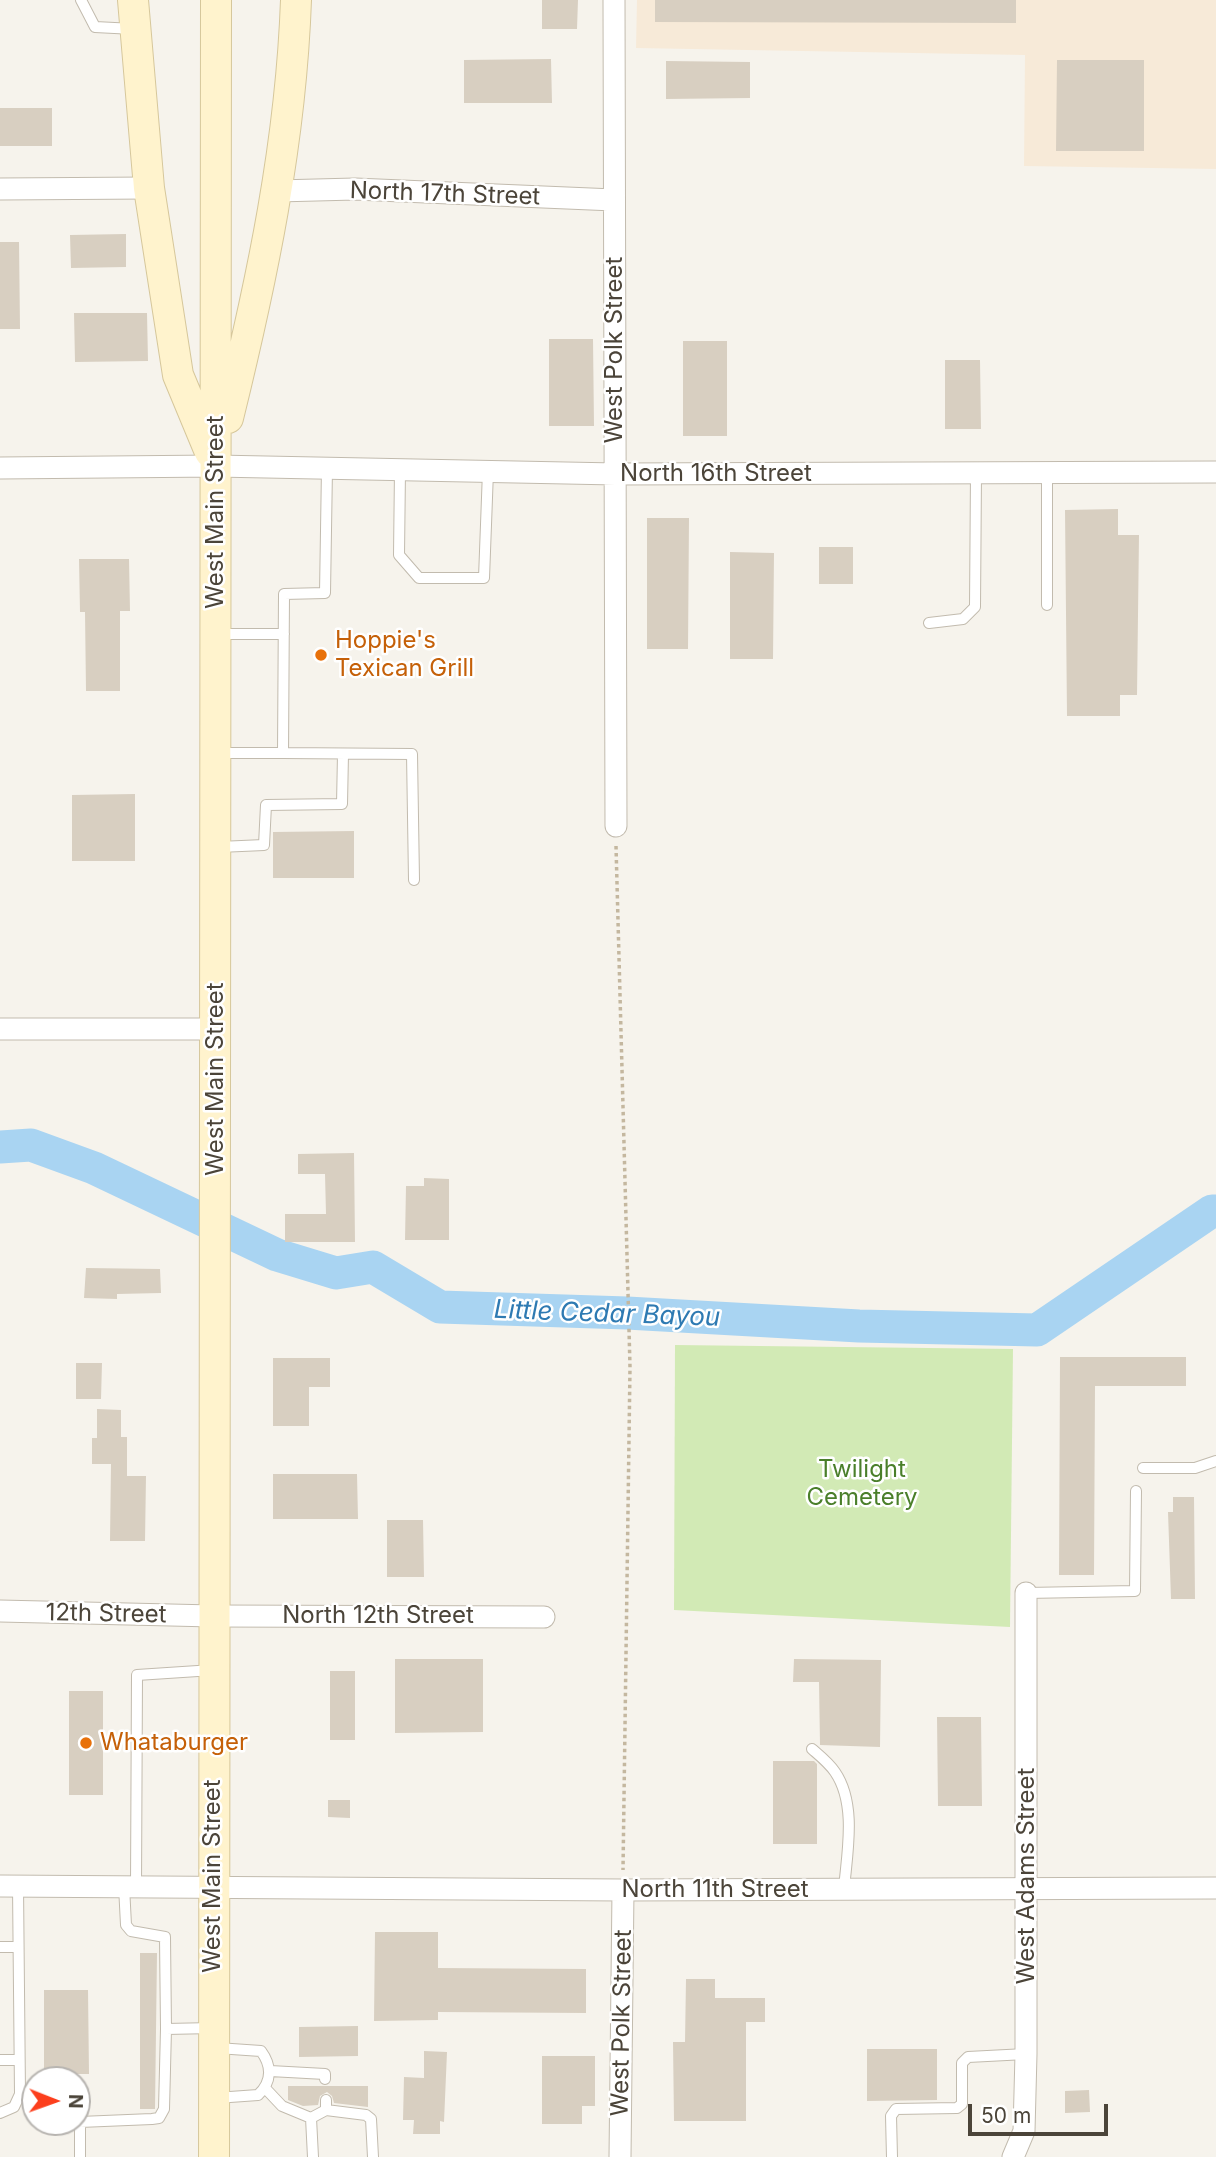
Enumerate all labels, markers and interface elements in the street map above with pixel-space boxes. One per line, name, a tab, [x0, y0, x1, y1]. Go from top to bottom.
street label: North 17th Street	[349, 176, 541, 212]
street label: West Polk Street	[601, 257, 629, 443]
street label: West Main Street	[202, 415, 230, 609]
street label: North 16th Street	[620, 460, 812, 488]
place label: Hoppie's Texican Grill	[335, 627, 474, 683]
marker: Hoppie's Texican Grill	[313, 647, 329, 663]
street label: West Main Street	[202, 982, 230, 1176]
water label: Little Cedar Bayou	[493, 1294, 721, 1334]
park label: Twilight Cemetery	[806, 1456, 918, 1512]
street label: 12th Street	[45, 1599, 167, 1629]
street label: North 12th Street	[282, 1602, 474, 1630]
place label: Whataburger	[100, 1729, 248, 1757]
marker: Whataburger	[78, 1735, 94, 1751]
street label: West Adams Street	[1013, 1768, 1041, 1984]
street label: West Main Street	[199, 1779, 227, 1973]
street label: North 11th Street	[621, 1876, 809, 1904]
street label: West Polk Street	[606, 1929, 638, 2117]
north arrow	[21, 2066, 91, 2136]
scale bar	[971, 2090, 1111, 2134]
text: N	[64, 2094, 87, 2109]
text: 50 m	[981, 2103, 1031, 2128]

